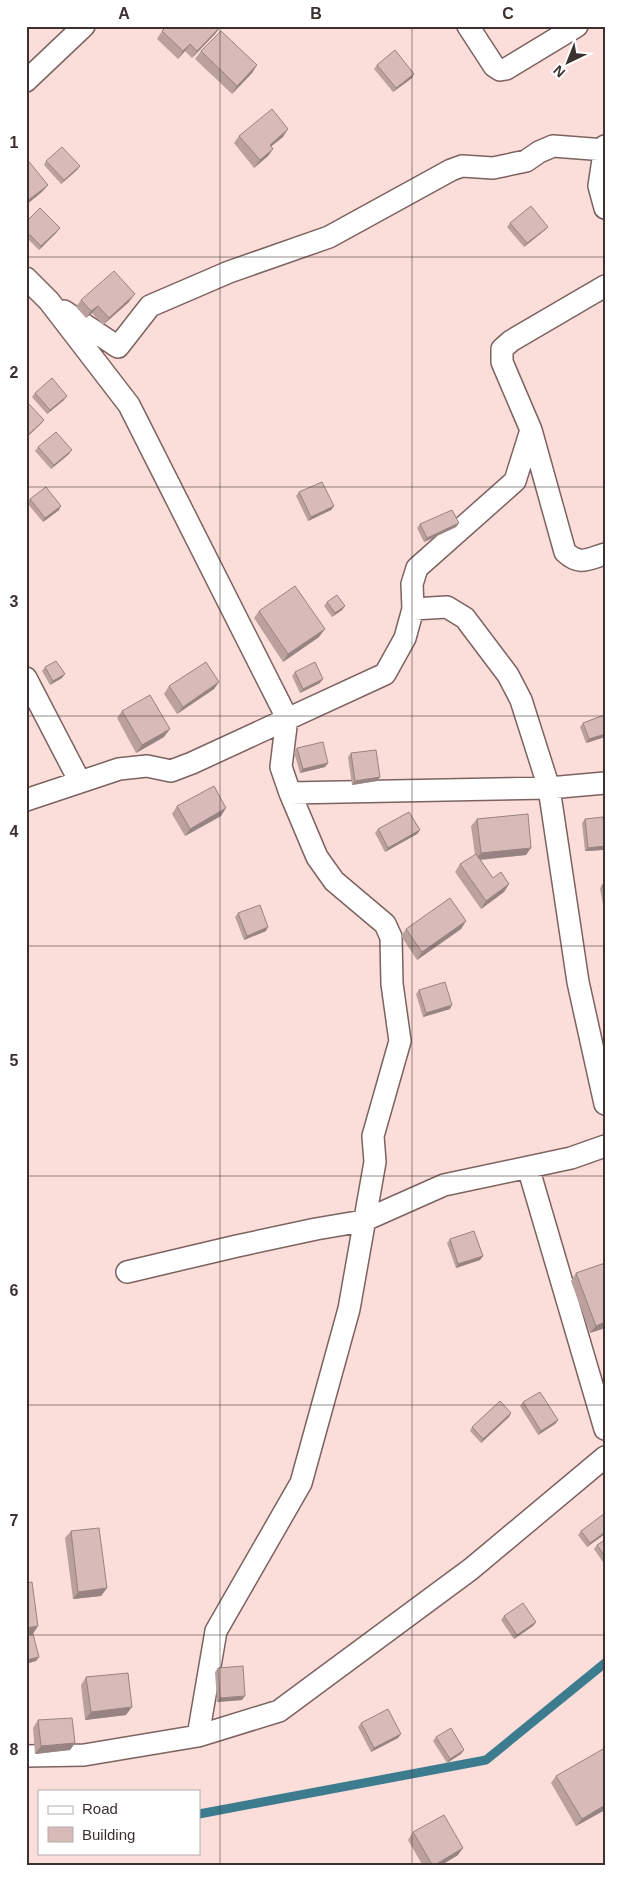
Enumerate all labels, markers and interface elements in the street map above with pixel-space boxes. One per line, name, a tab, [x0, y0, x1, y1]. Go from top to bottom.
text: A	[118, 5, 130, 22]
text: B	[310, 5, 322, 22]
text: C	[502, 5, 514, 22]
north arrow	[544, 38, 594, 88]
text: N	[550, 62, 568, 81]
text: 1	[10, 134, 19, 151]
text: 2	[10, 364, 19, 381]
text: 3	[10, 593, 19, 610]
text: 4	[10, 823, 19, 840]
text: 5	[10, 1052, 19, 1069]
text: 6	[10, 1282, 19, 1299]
text: 7	[10, 1512, 19, 1529]
text: 8	[10, 1741, 19, 1758]
legend	[38, 1790, 200, 1854]
text: Road	[82, 1800, 118, 1817]
text: Building	[82, 1826, 135, 1843]

